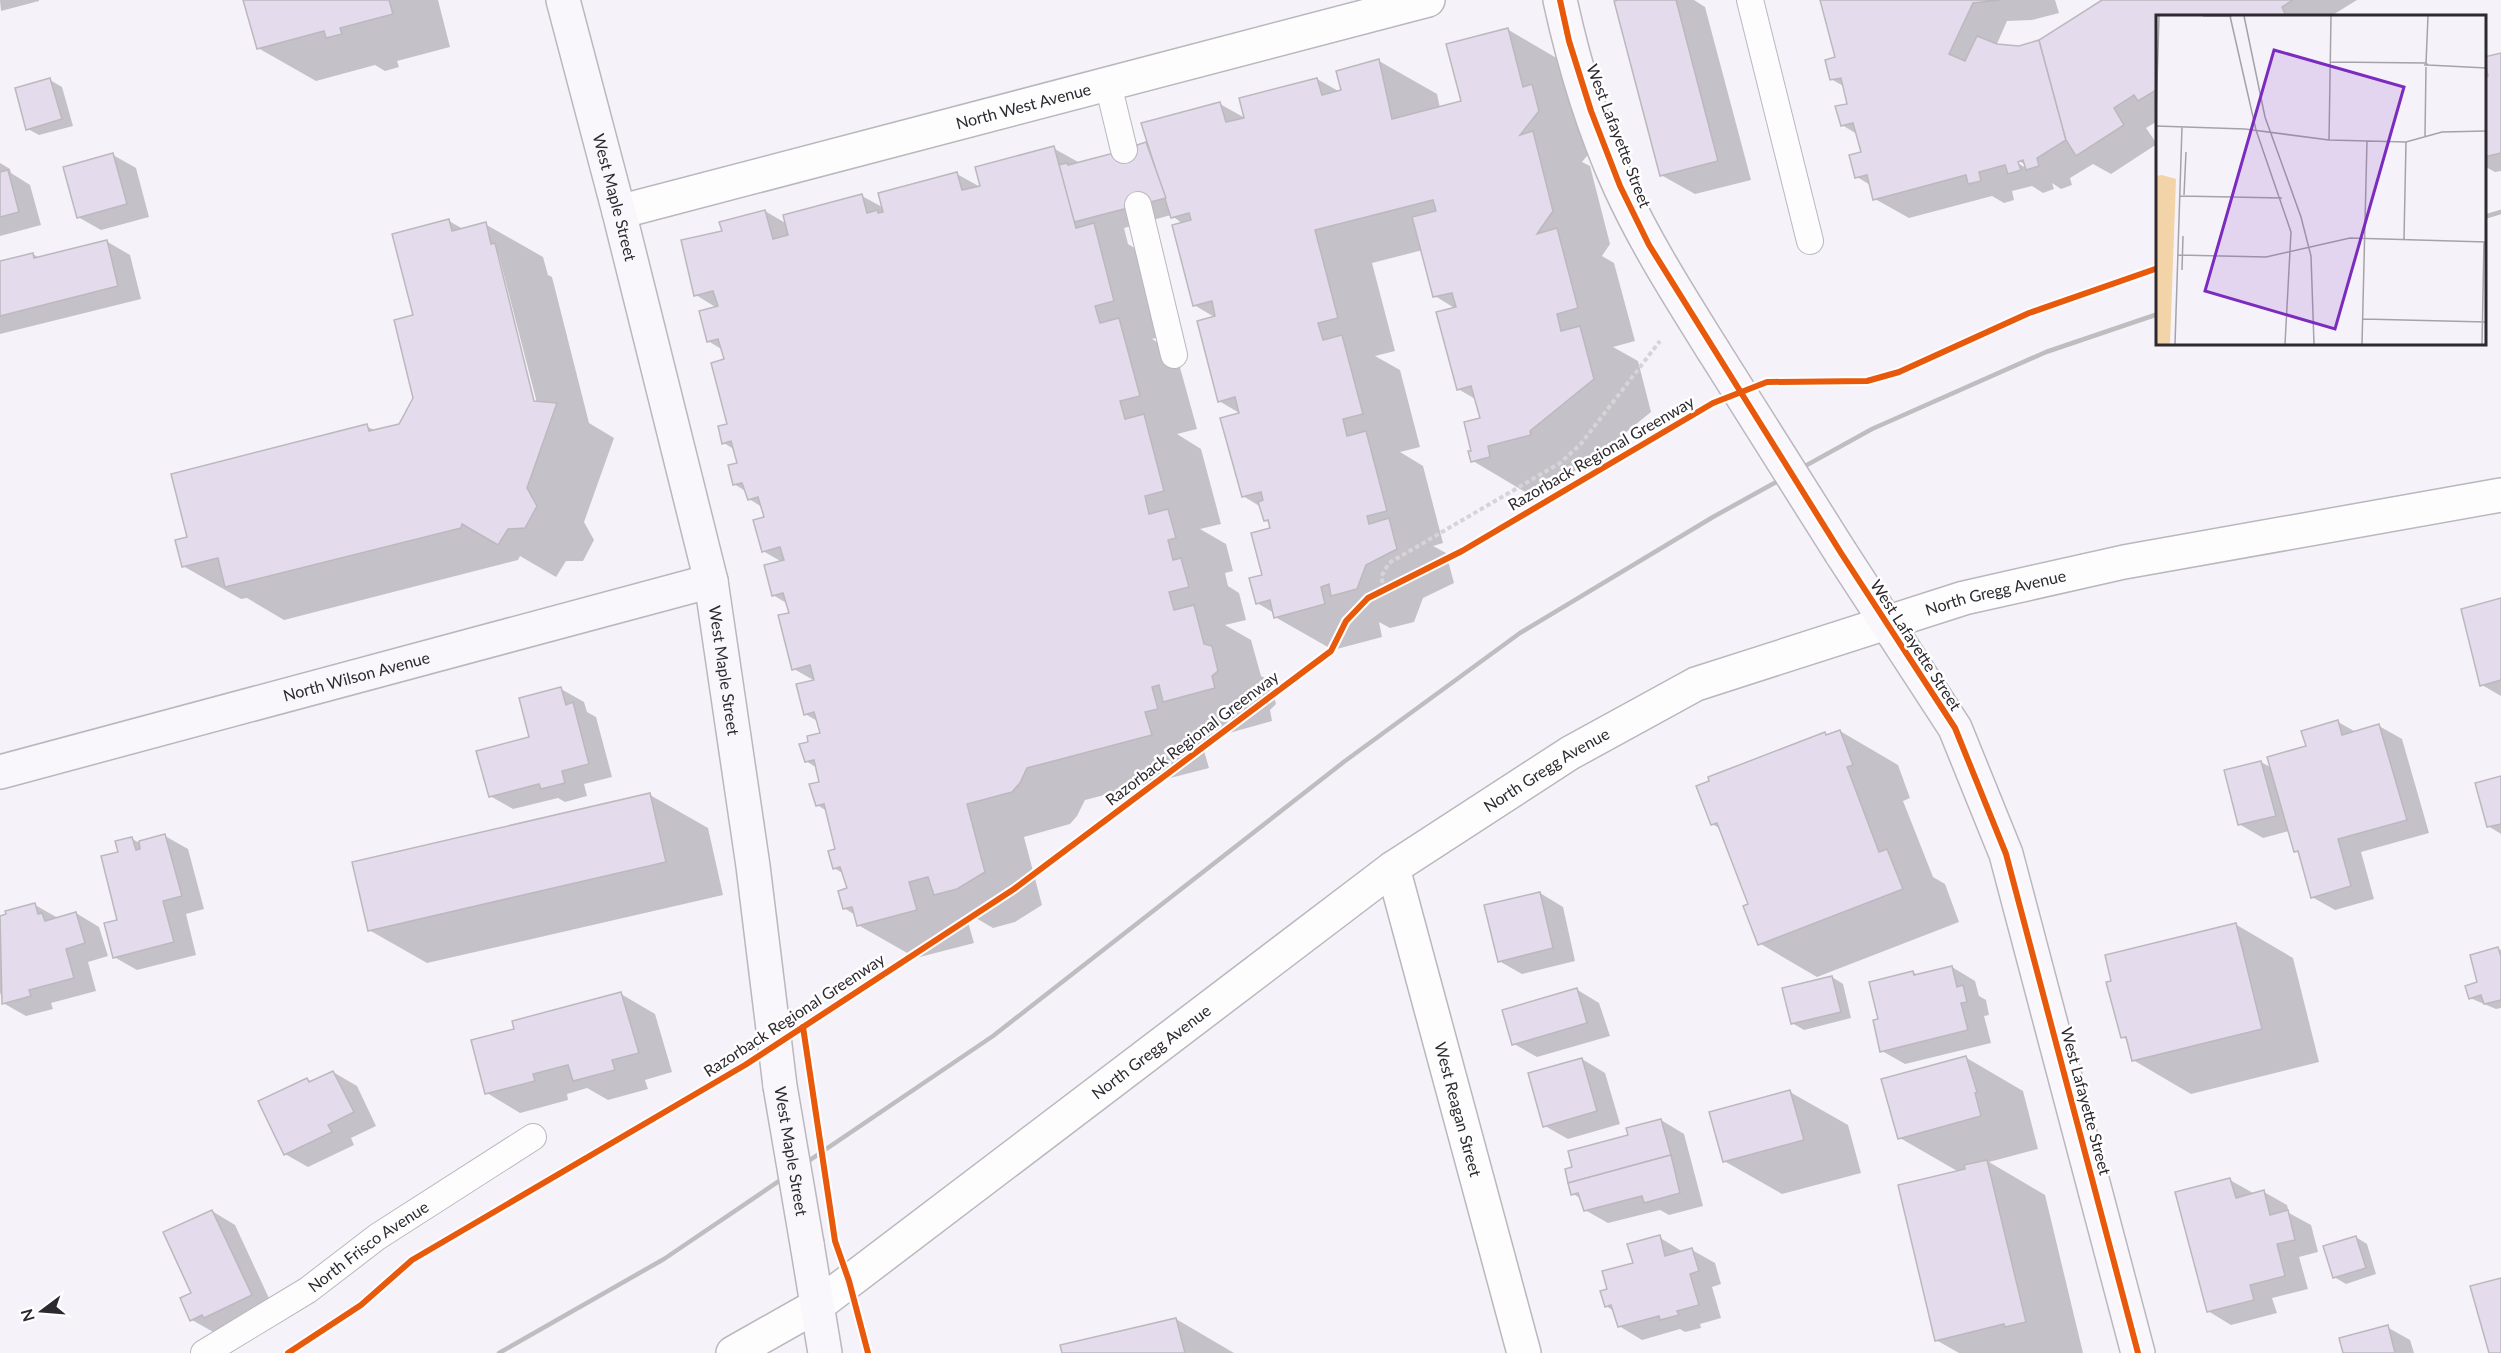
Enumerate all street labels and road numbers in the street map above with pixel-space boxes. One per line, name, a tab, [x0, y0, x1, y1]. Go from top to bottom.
street label: West Lafayette Street	[1583, 61, 1656, 211]
street label: North West Avenue	[954, 79, 1093, 132]
street label: West Maple Street	[590, 131, 641, 263]
street label: Razorback Regional Greenway	[1504, 391, 1698, 514]
street label: North Gregg Avenue	[1923, 565, 2068, 619]
street label: West Lafayette Street	[1867, 576, 1966, 714]
street label: West Maple Street	[706, 604, 744, 737]
street label: North Wilson Avenue	[281, 647, 432, 705]
street label: Razorback Regional Greenway	[1101, 666, 1283, 809]
street label: North Gregg Avenue	[1480, 723, 1612, 816]
street label: Razorback Regional Greenway	[700, 949, 888, 1080]
street label: North Gregg Avenue	[1088, 1000, 1214, 1103]
street label: West Lafayette Street	[2058, 1025, 2115, 1177]
street label: West Reagan Street	[1431, 1040, 1486, 1179]
street label: West Maple Street	[771, 1085, 812, 1217]
street label: North Frisco Avenue	[304, 1197, 432, 1296]

